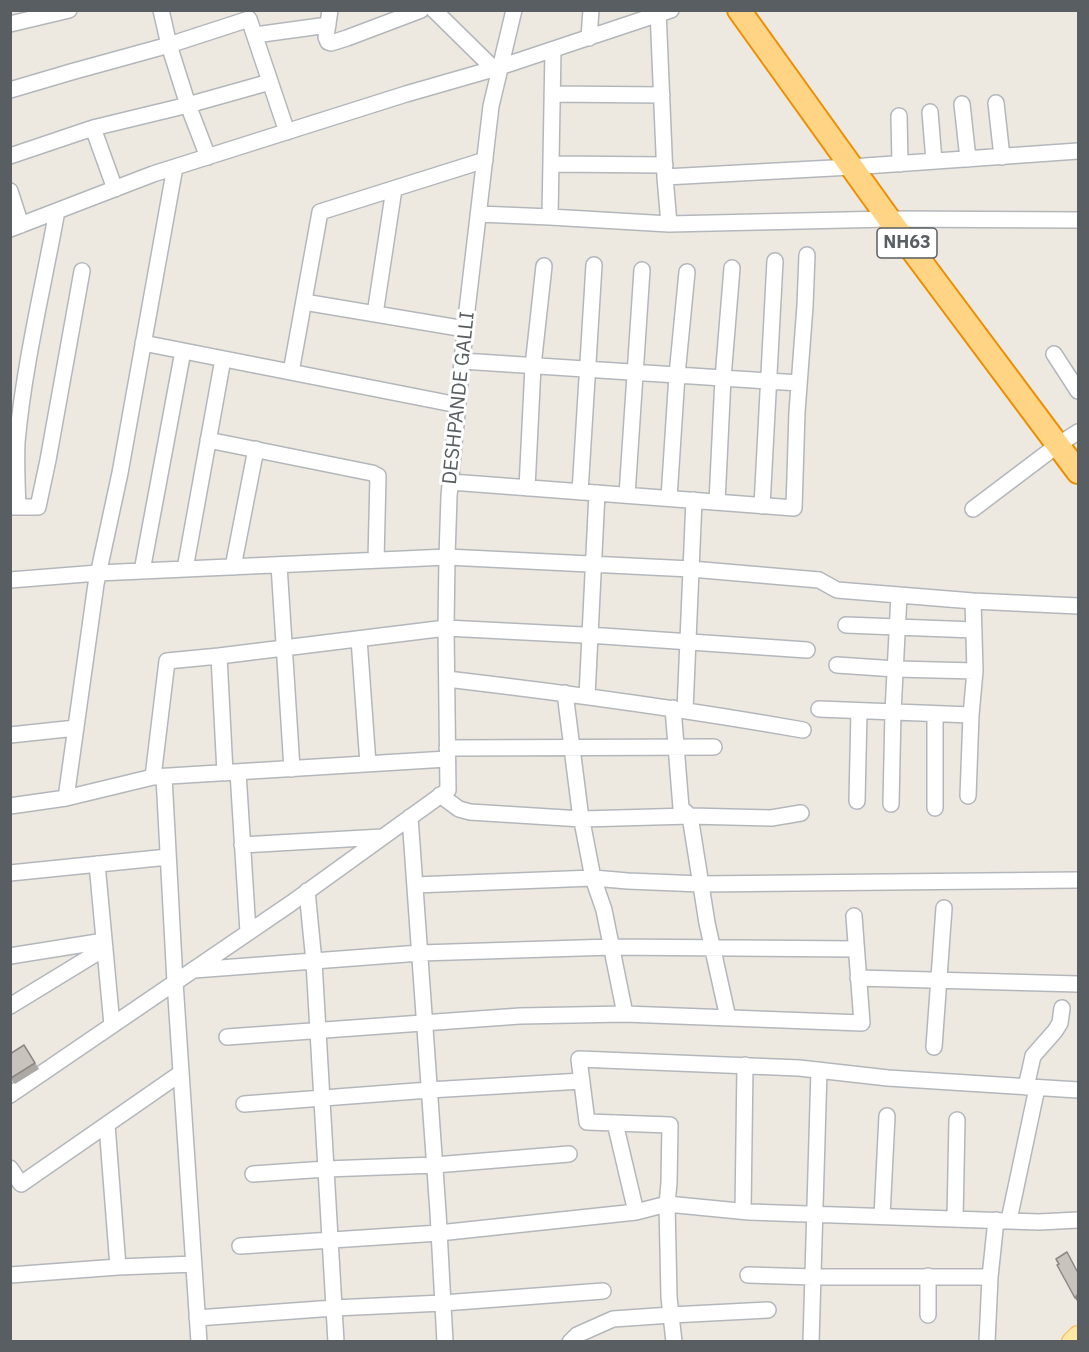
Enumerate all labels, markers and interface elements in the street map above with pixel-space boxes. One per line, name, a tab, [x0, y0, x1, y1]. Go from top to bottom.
road number: NH63	[877, 228, 937, 258]
street label: DESHPANDE GALLI	[438, 310, 480, 486]

